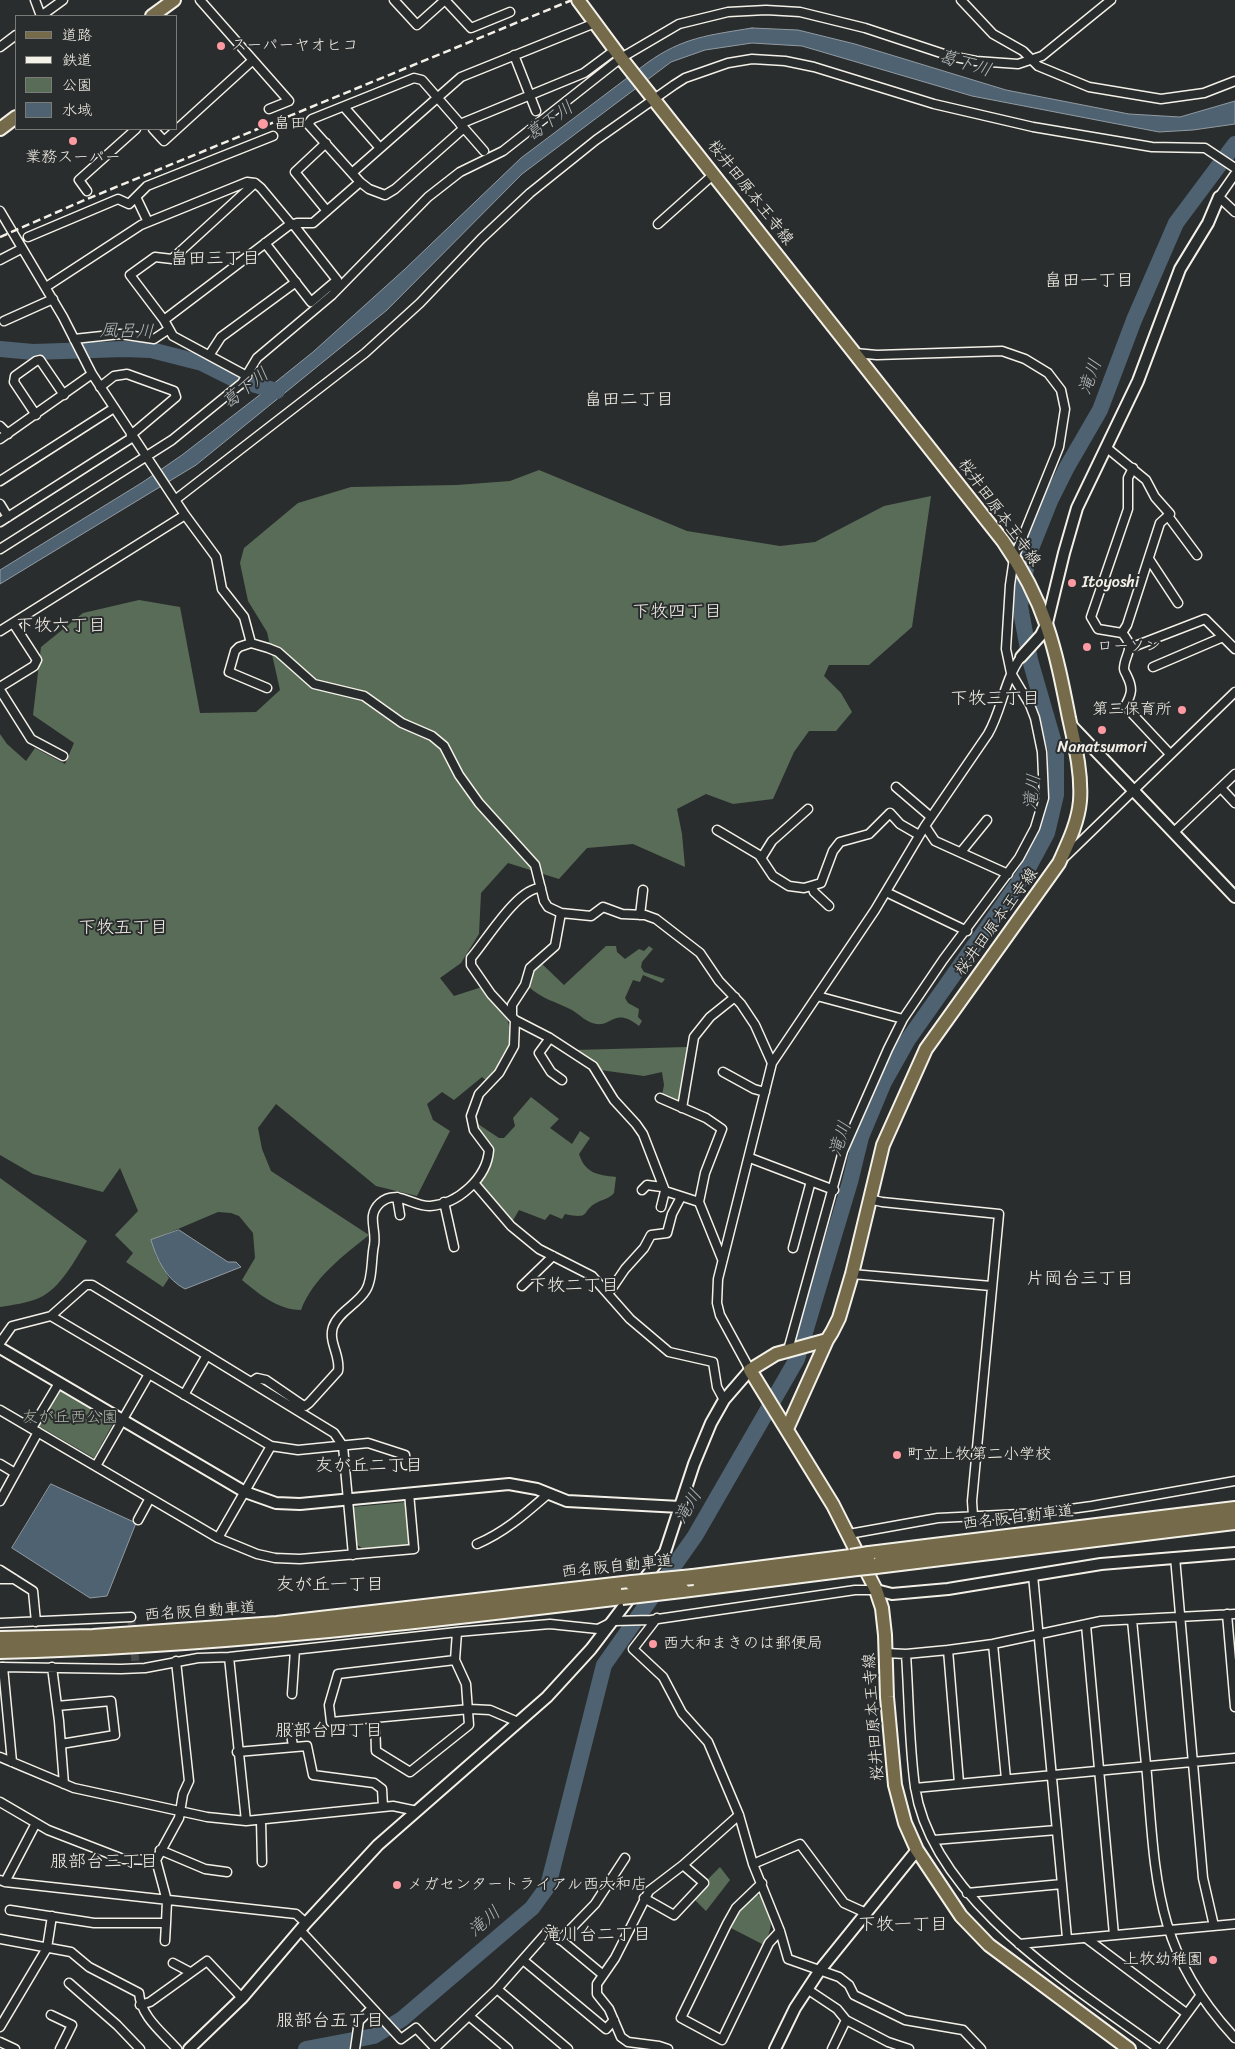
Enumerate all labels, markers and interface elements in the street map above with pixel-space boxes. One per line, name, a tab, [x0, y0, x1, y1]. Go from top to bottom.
legend	[15, 15, 178, 130]
text: 道路	[62, 22, 92, 48]
place label: スーパーヤオヒコ	[231, 36, 358, 56]
marker: スーパーヤオヒコ	[215, 40, 227, 52]
water label: 葛下川	[936, 46, 994, 82]
text: 鉄道	[62, 47, 92, 73]
text: 公園	[62, 72, 92, 98]
text: 水域	[62, 97, 92, 123]
water label: 葛下川	[522, 97, 578, 147]
place label: 畠田	[274, 114, 306, 134]
marker: 畠田	[256, 117, 270, 131]
marker: 業務スーパー	[67, 135, 79, 147]
street label: 桜井田原本王寺線	[703, 137, 797, 249]
place label: 業務スーパー	[25, 148, 121, 168]
district label: 畠田三丁目	[170, 248, 260, 270]
district label: 畠田一丁目	[1044, 270, 1134, 292]
water label: 風呂川	[100, 320, 154, 344]
water label: 滝川	[1075, 356, 1107, 398]
water label: 葛下川	[218, 364, 274, 414]
district label: 畠田二丁目	[584, 389, 674, 411]
street label: 桜井田原本王寺線	[954, 456, 1044, 570]
place label: Itoyoshi	[1082, 573, 1139, 593]
marker: Itoyoshi	[1066, 577, 1078, 589]
district label: 下牧四丁目	[632, 601, 722, 623]
district label: 下牧六丁目	[16, 615, 106, 637]
place label: ローソン	[1097, 637, 1161, 657]
marker: ローソン	[1081, 641, 1093, 653]
district label: 下牧三丁目	[950, 688, 1040, 710]
place label: 第三保育所	[1092, 700, 1172, 720]
marker: 第三保育所	[1176, 704, 1188, 716]
marker: Nanatsumori	[1096, 724, 1108, 736]
place label: Nanatsumori	[1057, 738, 1147, 758]
water label: 滝川	[1020, 773, 1046, 811]
street label: 桜井田原本王寺線	[952, 865, 1042, 979]
district label: 下牧五丁目	[78, 917, 168, 939]
water label: 滝川	[825, 1119, 857, 1159]
district label: 片岡台三丁目	[1026, 1268, 1134, 1290]
district label: 下牧二丁目	[529, 1275, 619, 1297]
park label: 友が丘西公園	[22, 1408, 118, 1428]
place label: 町立上牧第二小学校	[907, 1445, 1051, 1465]
marker: 町立上牧第二小学校	[891, 1449, 903, 1461]
district label: 友が丘二丁目	[315, 1455, 423, 1477]
water label: 滝川	[670, 1486, 708, 1528]
street label: 西名阪自動車道	[961, 1502, 1075, 1534]
street label: 西名阪自動車道	[560, 1552, 674, 1582]
district label: 友が丘一丁目	[276, 1574, 384, 1596]
street label: 西名阪自動車道	[143, 1599, 257, 1625]
place label: 西大和まきのは郵便局	[663, 1634, 823, 1654]
marker: 西大和まきのは郵便局	[647, 1638, 659, 1650]
street label: 桜井田原本王寺線	[860, 1652, 888, 1782]
district label: 服部台四丁目	[275, 1720, 383, 1742]
district label: 服部台三丁目	[50, 1851, 158, 1873]
place label: メガセンタートライアル西大和店	[407, 1875, 647, 1895]
marker: メガセンタートライアル西大和店	[391, 1879, 403, 1891]
water label: 滝川	[464, 1902, 506, 1942]
district label: 下牧一丁目	[858, 1914, 948, 1936]
district label: 滝川台二丁目	[543, 1924, 651, 1946]
place label: 上牧幼稚園	[1123, 1950, 1203, 1970]
marker: 上牧幼稚園	[1207, 1954, 1219, 1966]
district label: 服部台五丁目	[276, 2010, 384, 2032]

